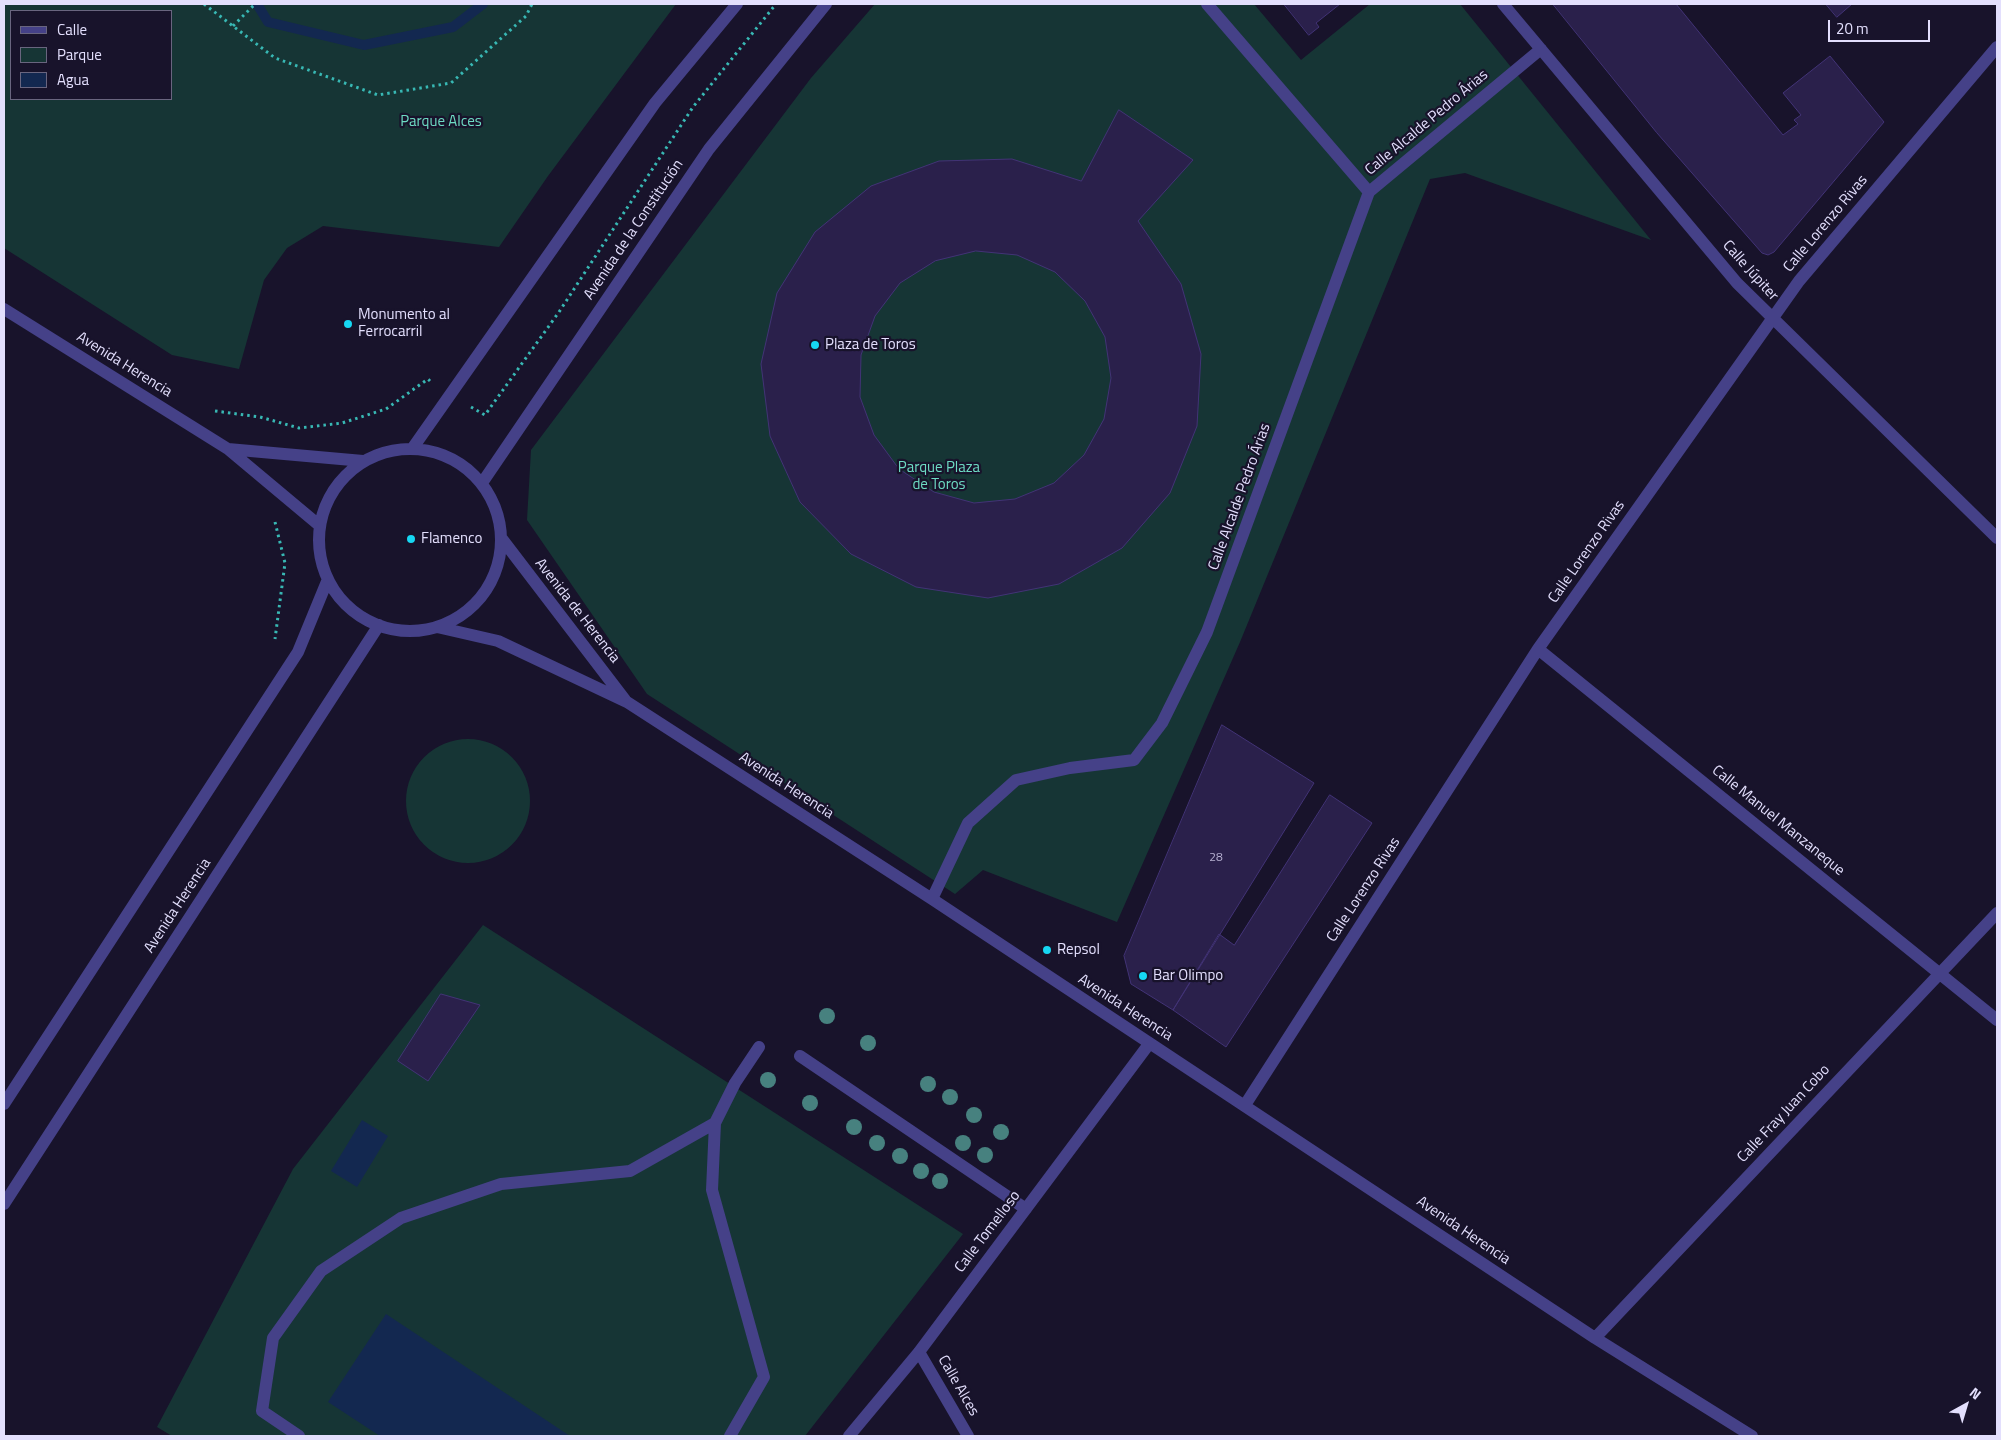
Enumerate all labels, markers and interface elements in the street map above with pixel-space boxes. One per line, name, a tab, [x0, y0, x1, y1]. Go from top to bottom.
legend	[10, 10, 172, 100]
scale bar	[1831, 10, 1934, 42]
text: 20 m	[1836, 17, 1869, 40]
text: Calle	[57, 18, 87, 41]
text: Parque	[57, 43, 102, 66]
street label: Calle Alcalde Pedro Árias	[1362, 66, 1492, 180]
text: Agua	[57, 68, 89, 91]
park label: Parque Alces	[400, 113, 482, 131]
street label: Avenida de la Constitución	[580, 157, 688, 303]
street label: Calle Lorenzo Rivas	[1780, 172, 1872, 276]
street label: Calle Júpiter	[1718, 237, 1782, 305]
place label: Monumento al Ferrocarril	[358, 306, 450, 341]
marker: Monumento al Ferrocarril	[342, 318, 354, 330]
street label: Avenida Herencia	[73, 328, 175, 402]
place label: Plaza de Toros	[825, 336, 916, 354]
marker: Plaza de Toros	[809, 339, 821, 351]
street label: Calle Alcalde Pedro Árias	[1205, 421, 1275, 573]
park label: Parque Plaza de Toros	[898, 459, 980, 494]
street label: Calle Lorenzo Rivas	[1545, 497, 1629, 607]
place label: Flamenco	[421, 530, 482, 548]
marker: Flamenco	[405, 533, 417, 545]
street label: Avenida de Herencia	[531, 555, 623, 667]
street label: Avenida Herencia	[735, 749, 837, 823]
street label: Calle Manuel Manzaneque	[1708, 762, 1848, 880]
street label: Calle Lorenzo Rivas	[1323, 834, 1405, 946]
house number: 28	[1209, 851, 1223, 865]
street label: Avenida Herencia	[141, 855, 215, 957]
place label: Repsol	[1057, 941, 1100, 959]
marker: Repsol	[1041, 944, 1053, 956]
place label: Bar Olimpo	[1153, 967, 1223, 985]
marker: Bar Olimpo	[1137, 970, 1149, 982]
street label: Avenida Herencia	[1074, 971, 1176, 1045]
street label: Calle Fray Juan Cobo	[1734, 1061, 1834, 1167]
street label: Calle Tomelloso	[951, 1188, 1025, 1276]
street label: Avenida Herencia	[1413, 1193, 1513, 1269]
street label: Calle Alces	[933, 1353, 983, 1419]
north arrow	[1941, 1380, 1991, 1430]
text: N	[1965, 1382, 1986, 1404]

